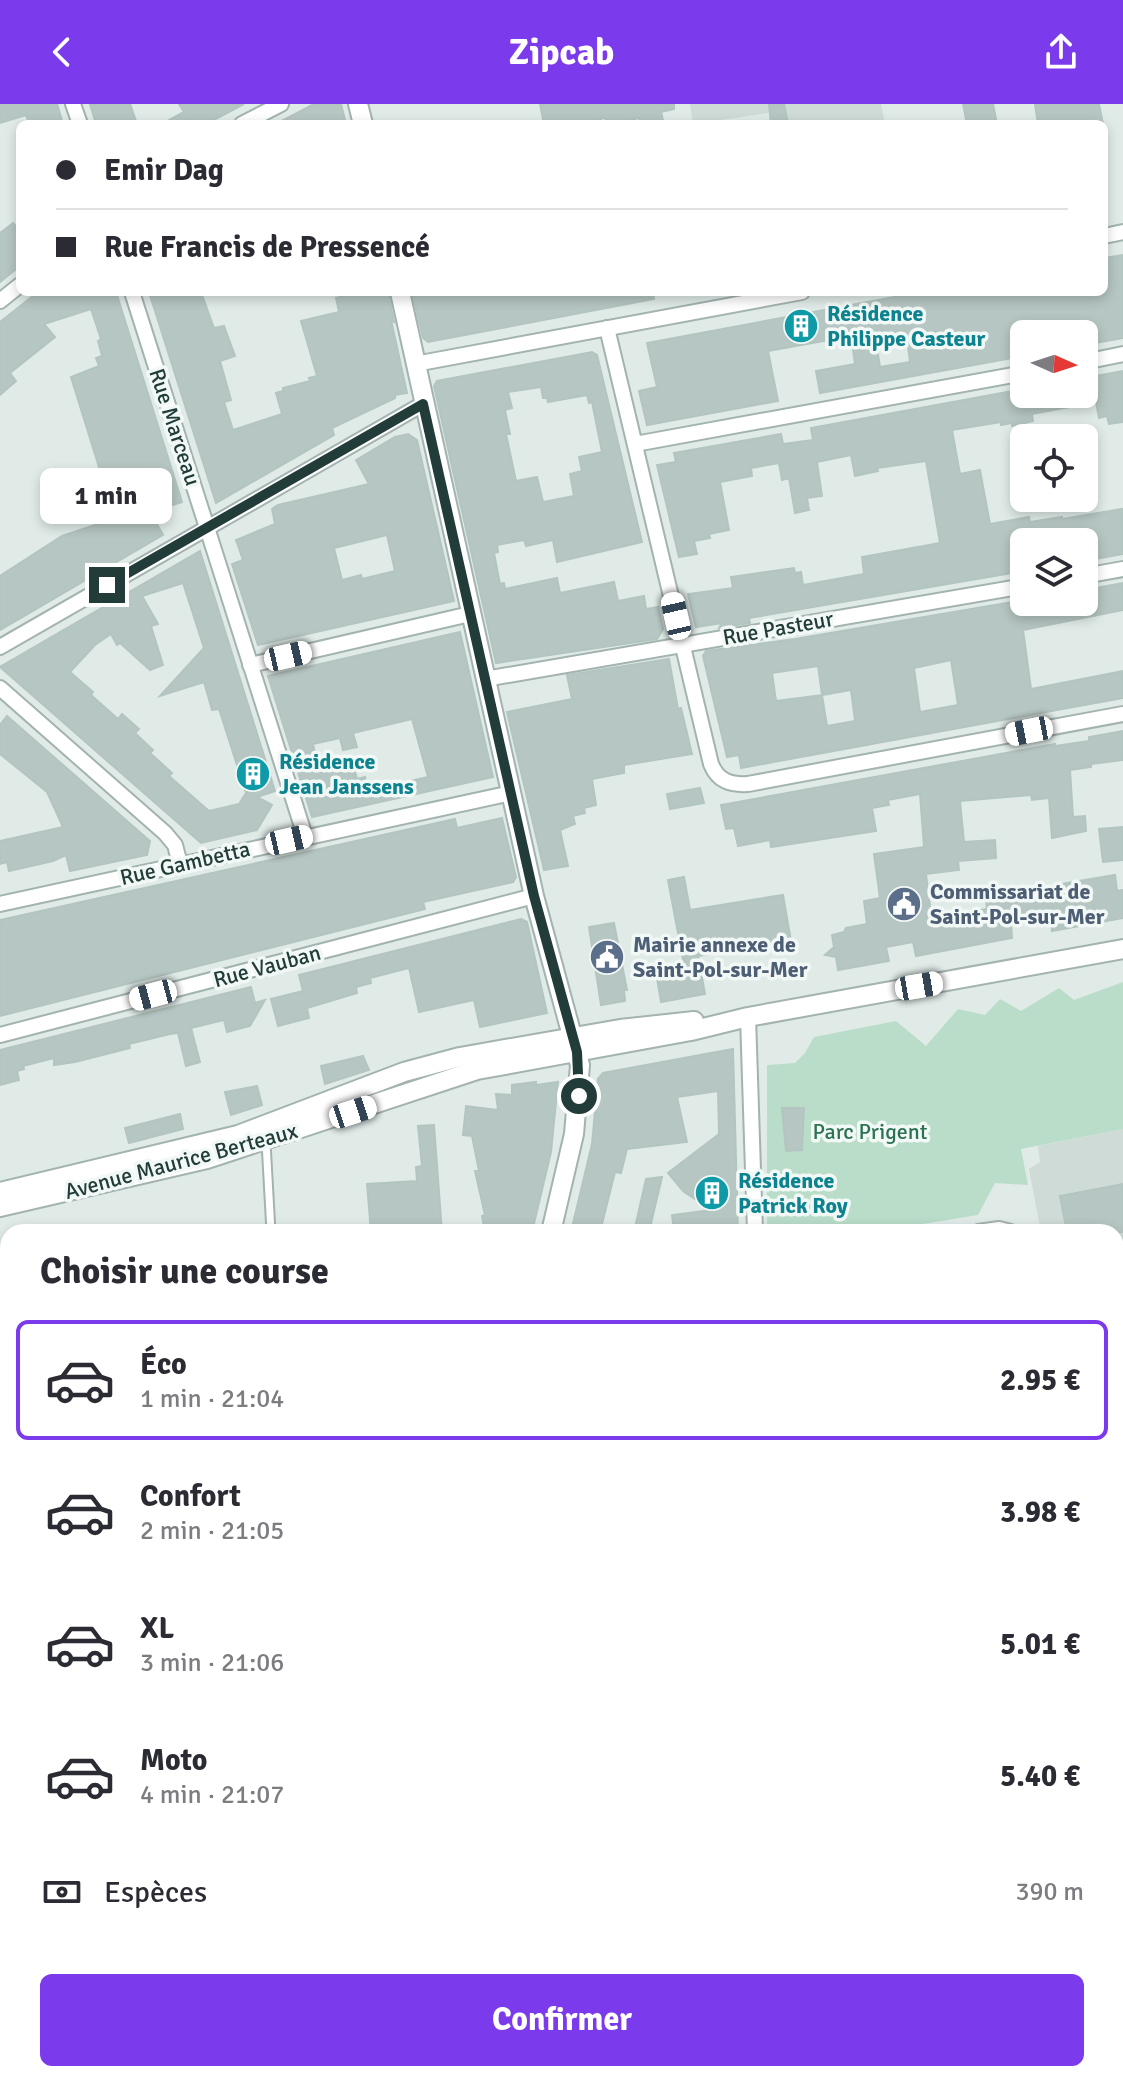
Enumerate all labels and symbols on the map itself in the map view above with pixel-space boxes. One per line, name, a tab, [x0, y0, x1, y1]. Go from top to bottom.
place label: Résidence Philippe Casteur	[827, 300, 986, 352]
building icon: Résidence Philippe Casteur	[782, 307, 820, 345]
north arrow	[1010, 320, 1098, 408]
street label: Rue Marceau	[143, 365, 207, 489]
callout: 1 min	[41, 469, 173, 525]
route end	[89, 567, 125, 603]
car	[659, 590, 693, 642]
street label: Rue Pasteur	[721, 605, 835, 651]
car	[262, 639, 314, 673]
car	[1003, 715, 1055, 747]
place label: Résidence Jean Janssens	[279, 748, 414, 800]
building icon: Résidence Jean Janssens	[234, 755, 272, 793]
car	[263, 823, 315, 857]
street label: Rue Gambetta	[117, 835, 253, 891]
place label: Commissariat de Saint-Pol-sur-Mer	[930, 878, 1105, 930]
public building icon: Commissariat de Saint-Pol-sur-Mer	[885, 885, 923, 923]
place label: Mairie annexe de Saint-Pol-sur-Mer	[633, 931, 808, 983]
public building icon: Mairie annexe de Saint-Pol-sur-Mer	[588, 938, 626, 976]
street label: Rue Vauban	[210, 939, 324, 993]
car	[893, 970, 945, 1002]
car	[127, 977, 179, 1013]
route start	[561, 1078, 597, 1114]
car	[326, 1093, 380, 1131]
street label: Avenue Maurice Berteaux	[62, 1117, 300, 1205]
park label: Parc Prigent	[813, 1118, 928, 1145]
place label: Résidence Patrick Roy	[738, 1167, 848, 1219]
building icon: Résidence Patrick Roy	[693, 1174, 731, 1212]

